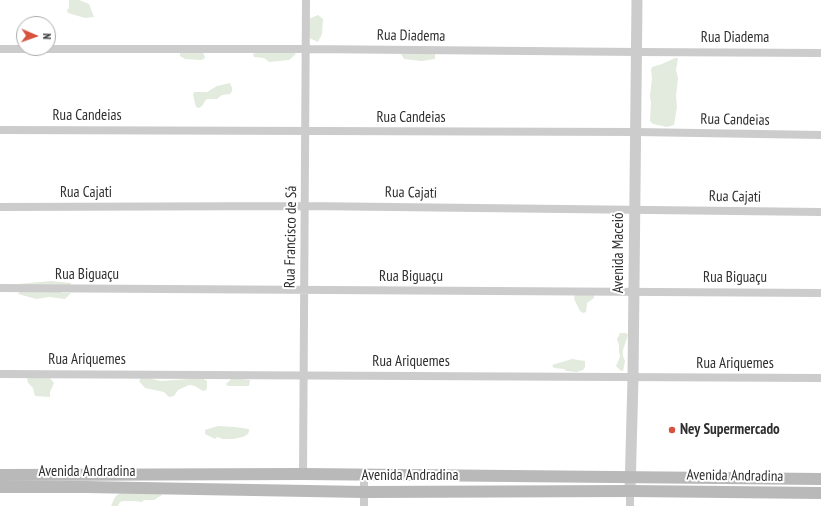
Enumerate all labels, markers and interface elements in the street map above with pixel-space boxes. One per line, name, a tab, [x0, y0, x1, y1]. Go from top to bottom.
north arrow	[16, 16, 56, 56]
street label: Rua Diadema	[377, 26, 445, 46]
street label: Rua Diadema	[701, 29, 769, 47]
text: N	[40, 33, 54, 40]
street label: Rua Candeias	[52, 107, 122, 125]
street label: Rua Candeias	[376, 109, 446, 127]
street label: Rua Candeias	[700, 110, 770, 130]
street label: Rua Cajati	[60, 184, 112, 202]
street label: Rua Cajati	[385, 184, 437, 202]
street label: Rua Francisco de Sá	[281, 186, 301, 288]
street label: Rua Cajati	[709, 188, 761, 206]
street label: Avenida Maceió	[610, 213, 628, 293]
street label: Rua Biguaçu	[55, 266, 119, 284]
street label: Rua Biguaçu	[379, 268, 443, 286]
street label: Rua Biguaçu	[703, 269, 767, 287]
street label: Rua Ariquemes	[48, 351, 126, 369]
street label: Rua Ariquemes	[372, 353, 450, 371]
street label: Rua Ariquemes	[696, 355, 774, 373]
place label: Ney Supermercado	[680, 421, 780, 439]
marker: Ney Supermercado	[667, 425, 677, 435]
street label: Avenida Andradina	[39, 463, 135, 481]
street label: Avenida Andradina	[686, 466, 784, 486]
street label: Avenida Andradina	[362, 467, 458, 485]

